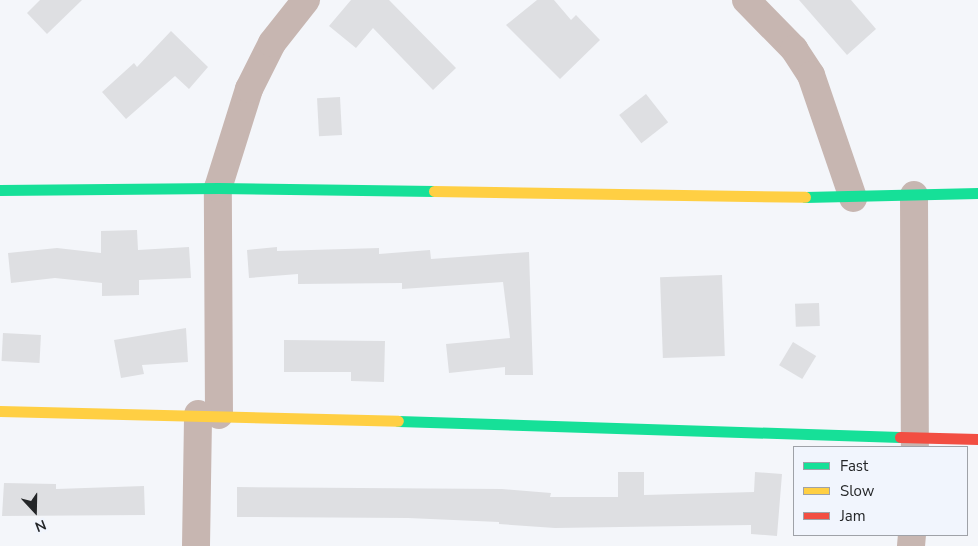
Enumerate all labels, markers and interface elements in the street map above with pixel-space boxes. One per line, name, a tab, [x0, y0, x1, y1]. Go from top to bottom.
legend	[793, 446, 968, 536]
text: Fast	[840, 456, 868, 476]
text: Slow	[840, 481, 874, 501]
north arrow	[10, 486, 60, 536]
text: Jam	[840, 506, 866, 526]
text: N	[32, 515, 49, 536]

